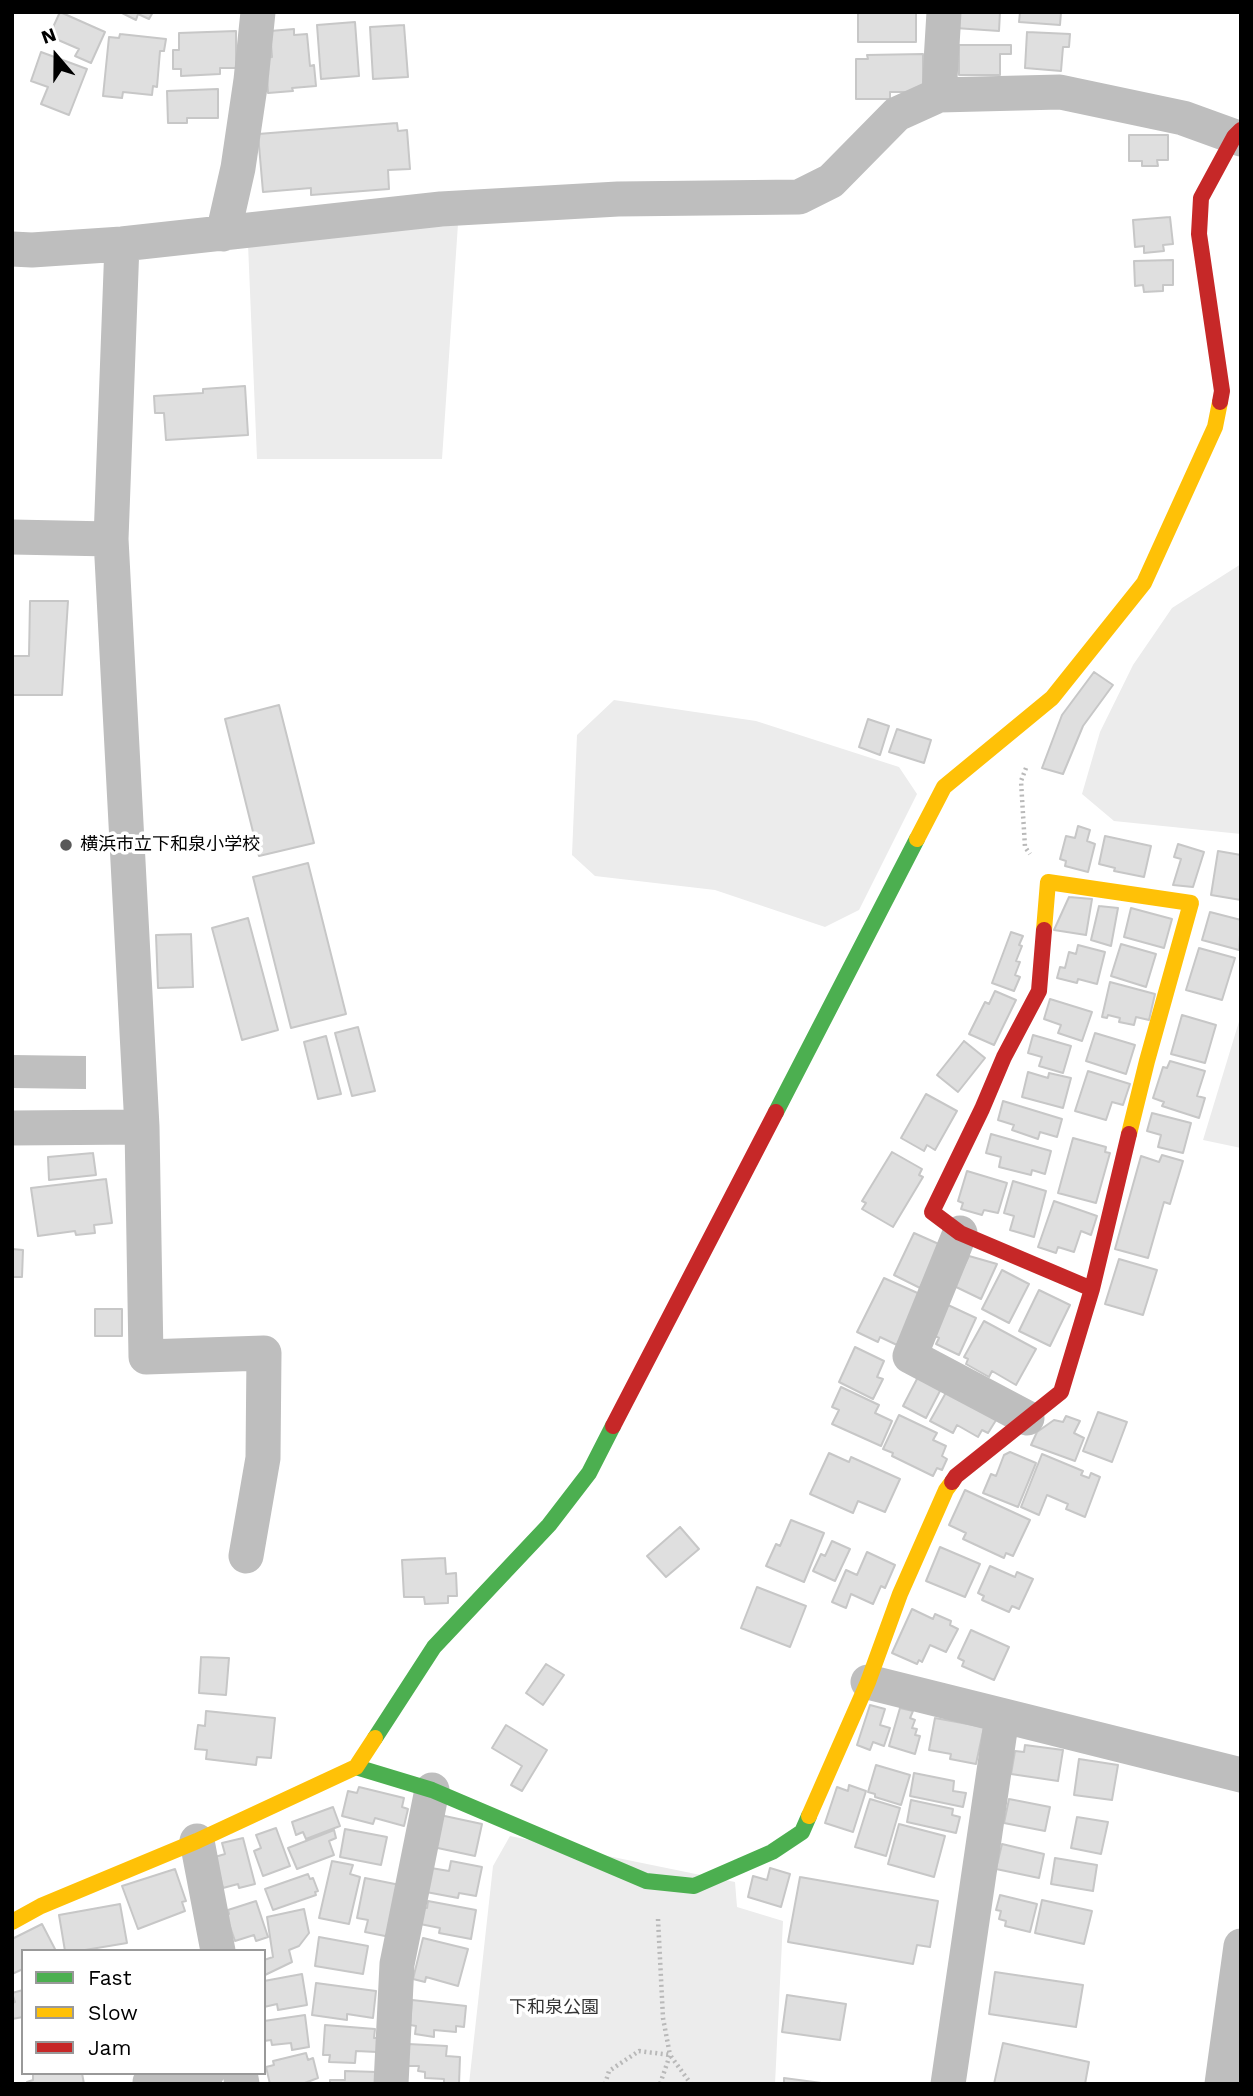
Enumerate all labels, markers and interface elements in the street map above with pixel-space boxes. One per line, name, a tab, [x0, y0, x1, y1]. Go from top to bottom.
north arrow	[21, 21, 91, 91]
text: N	[38, 23, 59, 49]
place label: 横浜市立下和泉小学校	[80, 834, 260, 856]
marker: 横浜市立下和泉小学校	[58, 837, 74, 853]
legend	[21, 1949, 266, 2075]
text: Fast	[88, 1965, 132, 1990]
park label: 下和泉公園	[509, 1997, 599, 2019]
text: Slow	[88, 2000, 138, 2025]
text: Jam	[88, 2035, 131, 2060]

